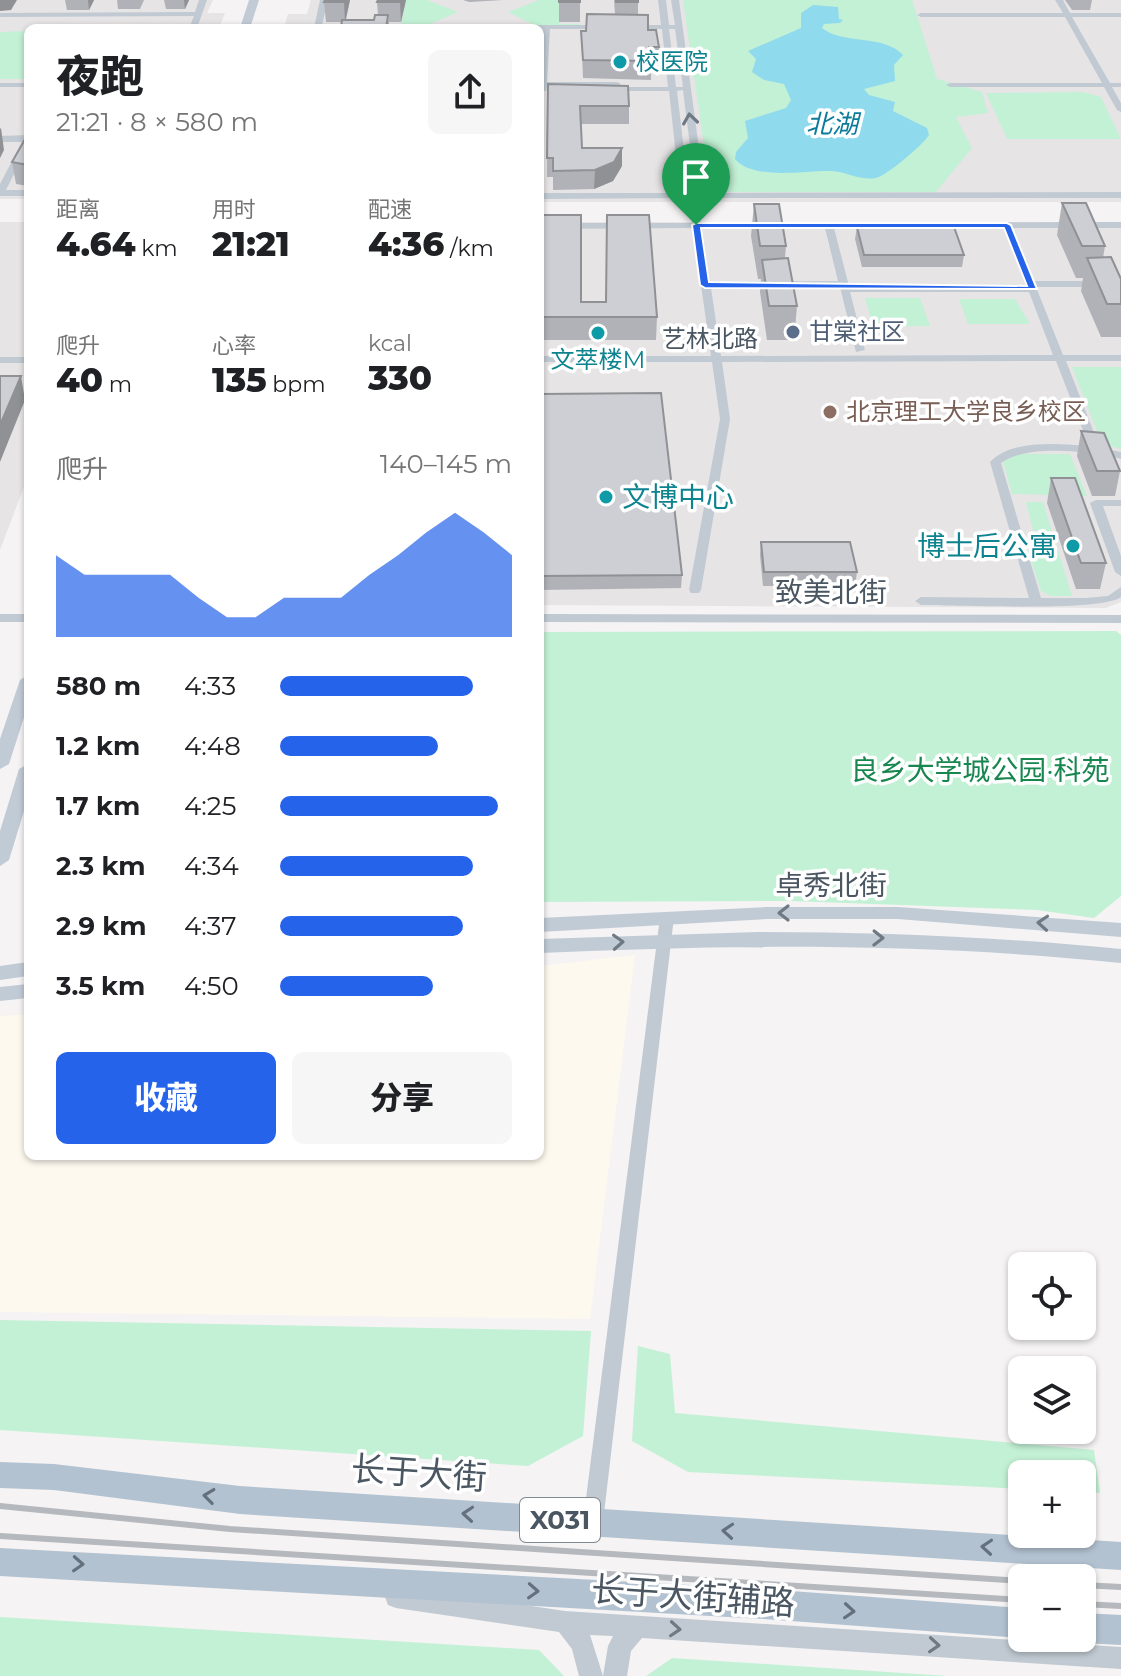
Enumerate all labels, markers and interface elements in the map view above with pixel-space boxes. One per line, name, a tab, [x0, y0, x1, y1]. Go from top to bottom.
place label: 校医院	[636, 47, 708, 76]
text: 夜跑	[56, 49, 144, 103]
button: share	[428, 50, 512, 134]
marker: 校医院	[611, 53, 629, 71]
text: 21:21 · 8 × 580 m	[56, 106, 258, 138]
water label: 北湖	[806, 108, 862, 140]
one-way arrow	[682, 112, 699, 126]
pin	[662, 143, 730, 225]
icon: arrive	[674, 155, 718, 199]
text: 距离	[56, 196, 100, 223]
text: 用时	[212, 196, 256, 223]
text: 配速	[368, 196, 412, 223]
text: 4.64	[56, 223, 136, 265]
text: 21:21	[212, 223, 290, 265]
text: 4:36	[368, 223, 444, 265]
text: km	[136, 235, 178, 262]
text: /km	[444, 235, 494, 262]
place label: 甘棠社区	[809, 317, 905, 346]
marker: 甘棠社区	[784, 323, 802, 341]
marker: 文萃楼M	[589, 324, 607, 342]
street label: 艺林北路	[662, 324, 758, 353]
text: kcal	[368, 330, 412, 357]
text: 爬升	[56, 332, 100, 359]
text: 心率	[212, 332, 256, 359]
place label: 文萃楼M	[551, 345, 645, 374]
text: 330	[368, 357, 432, 399]
text: 40	[56, 359, 103, 401]
text: 135	[212, 359, 267, 401]
text: m	[103, 371, 132, 398]
text: bpm	[267, 371, 326, 398]
place label: 北京理工大学良乡校区	[846, 397, 1086, 426]
marker: 北京理工大学良乡校区	[821, 403, 839, 421]
text: 140–145 m	[380, 448, 512, 480]
text: 爬升	[56, 453, 108, 485]
place label: 文博中心	[622, 480, 734, 514]
marker: 文博中心	[597, 488, 615, 506]
place label: 博士后公寓	[917, 529, 1057, 563]
marker: 博士后公寓	[1064, 537, 1082, 555]
street label: 致美北街	[775, 575, 887, 609]
text: 580 m	[56, 670, 141, 702]
text: 4:33	[184, 670, 236, 702]
text: 1.2 km	[56, 730, 140, 762]
text: 4:48	[184, 730, 241, 762]
park label: 良乡大学城公园·科苑	[850, 753, 1110, 787]
text: 1.7 km	[56, 790, 140, 822]
text: 4:25	[184, 790, 236, 822]
text: 2.3 km	[56, 850, 146, 882]
text: 4:34	[184, 850, 239, 882]
street label: 卓秀北街	[775, 868, 887, 902]
one-way arrow	[777, 904, 790, 922]
text: 2.9 km	[56, 910, 147, 942]
text: 4:37	[184, 910, 237, 942]
one-way arrow	[1036, 915, 1049, 932]
one-way arrow	[872, 930, 885, 947]
one-way arrow	[612, 934, 625, 951]
text: 3.5 km	[56, 970, 145, 1002]
text: 4:50	[184, 970, 239, 1002]
button: 收藏	[56, 1052, 276, 1144]
button: 分享	[292, 1052, 512, 1144]
map controls	[1008, 1252, 1096, 1652]
button: locate	[1008, 1252, 1096, 1340]
button: layers	[1008, 1356, 1096, 1444]
street label: 长于大街	[350, 1447, 488, 1499]
button: +	[1008, 1460, 1096, 1548]
one-way arrow	[202, 1488, 215, 1505]
road number: X031	[520, 1498, 600, 1542]
one-way arrow	[461, 1506, 474, 1523]
one-way arrow	[721, 1522, 734, 1539]
one-way arrow	[980, 1539, 993, 1556]
one-way arrow	[72, 1555, 85, 1572]
button: −	[1008, 1564, 1096, 1652]
street label: 长于大街辅路	[590, 1568, 796, 1624]
one-way arrow	[527, 1582, 540, 1599]
one-way arrow	[843, 1602, 856, 1619]
one-way arrow	[669, 1620, 682, 1637]
one-way arrow	[928, 1637, 941, 1654]

